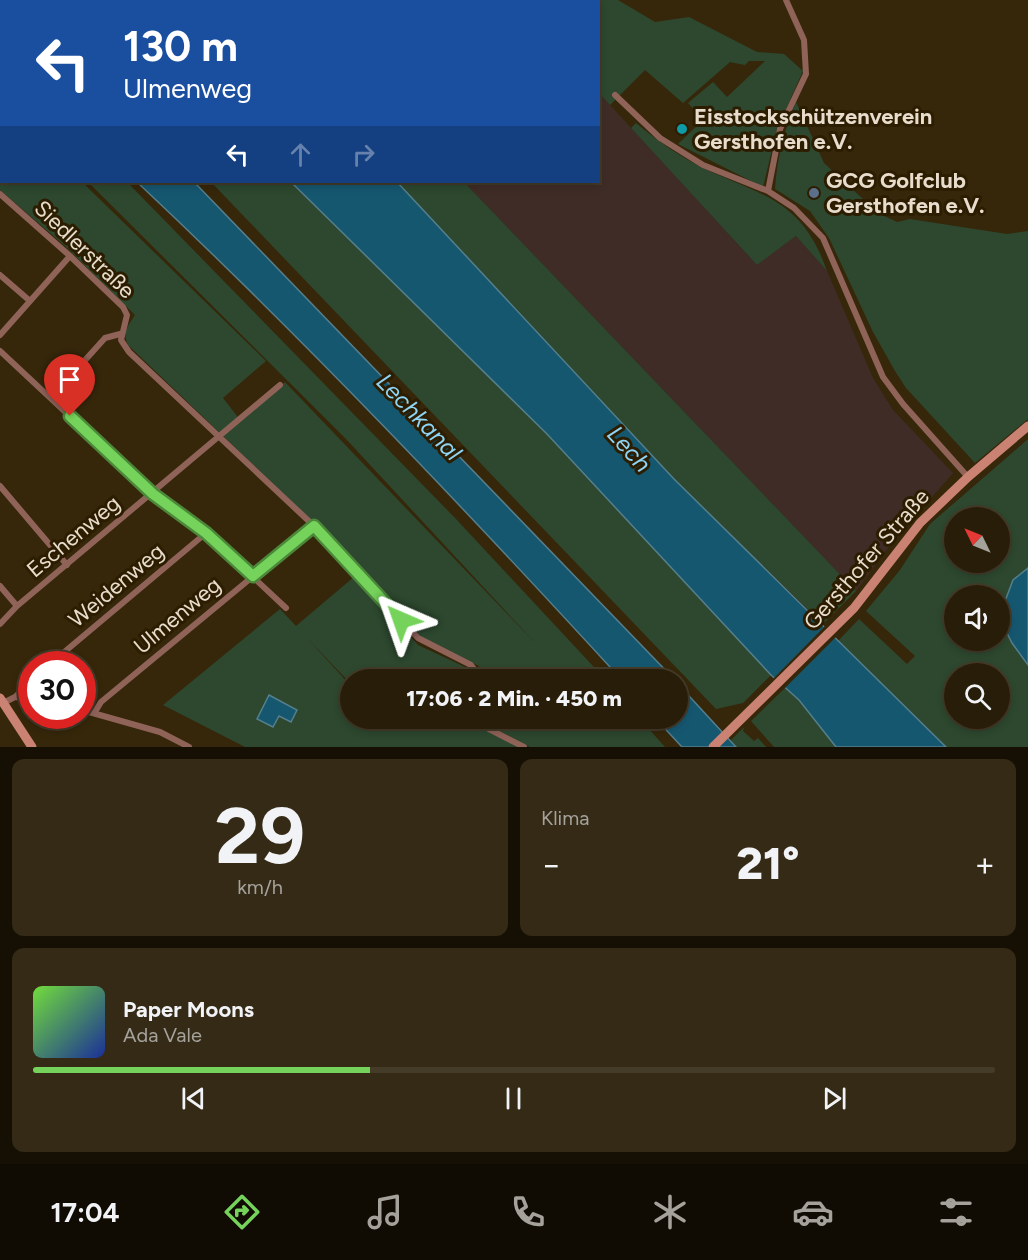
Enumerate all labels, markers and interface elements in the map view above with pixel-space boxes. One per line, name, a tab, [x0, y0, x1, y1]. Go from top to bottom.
text: 130 m	[123, 21, 238, 72]
icon: left	[24, 24, 102, 102]
text: Ulmenweg	[123, 72, 252, 105]
place label: Eisstockschützenverein Gersthofen e.V.	[694, 103, 932, 155]
marker: Eisstockschützenverein Gersthofen e.V.	[675, 122, 689, 136]
icon: left	[221, 138, 254, 171]
icon: ahead	[284, 138, 317, 171]
icon: right	[347, 138, 380, 171]
place label: GCG Golfclub Gersthofen e.V.	[826, 167, 985, 219]
marker: GCG Golfclub Gersthofen e.V.	[807, 186, 821, 200]
street label: Siedlerstraße	[29, 195, 141, 304]
pin	[44, 354, 95, 416]
icon: arrive	[53, 363, 86, 396]
water label: Lechkanal	[371, 367, 469, 467]
water label: Lech	[601, 420, 658, 478]
street label: Gersthofer Straße	[798, 483, 935, 635]
street label: Eschenweg	[21, 490, 125, 583]
north arrow	[944, 507, 1010, 573]
map controls	[944, 507, 1010, 729]
street label: Weidenweg	[63, 538, 170, 633]
street label: Ulmenweg	[128, 571, 226, 660]
button: sound	[944, 585, 1010, 651]
position arrow	[369, 588, 433, 652]
speed limit sign: 30	[18, 651, 96, 729]
button: search	[944, 663, 1010, 729]
text: 17:06 · 2 Min. · 450 m	[406, 685, 622, 712]
text: 29	[215, 789, 305, 883]
text: Klima	[541, 806, 589, 830]
text: 21°	[737, 836, 799, 890]
text: −	[541, 845, 562, 884]
text: +	[974, 845, 995, 884]
text: km/h	[237, 875, 283, 899]
text: Paper Moons	[123, 996, 254, 1023]
text: Ada Vale	[123, 1023, 202, 1047]
icon: previous	[177, 1082, 210, 1115]
icon: pause	[497, 1082, 530, 1115]
icon: next	[818, 1082, 851, 1115]
icon: directions	[221, 1191, 263, 1233]
icon: music	[364, 1191, 406, 1233]
icon: phone	[507, 1191, 549, 1233]
icon: climate	[649, 1191, 691, 1233]
icon: car	[792, 1191, 834, 1233]
icon: filters	[935, 1191, 977, 1233]
text: 17:04	[50, 1196, 120, 1229]

